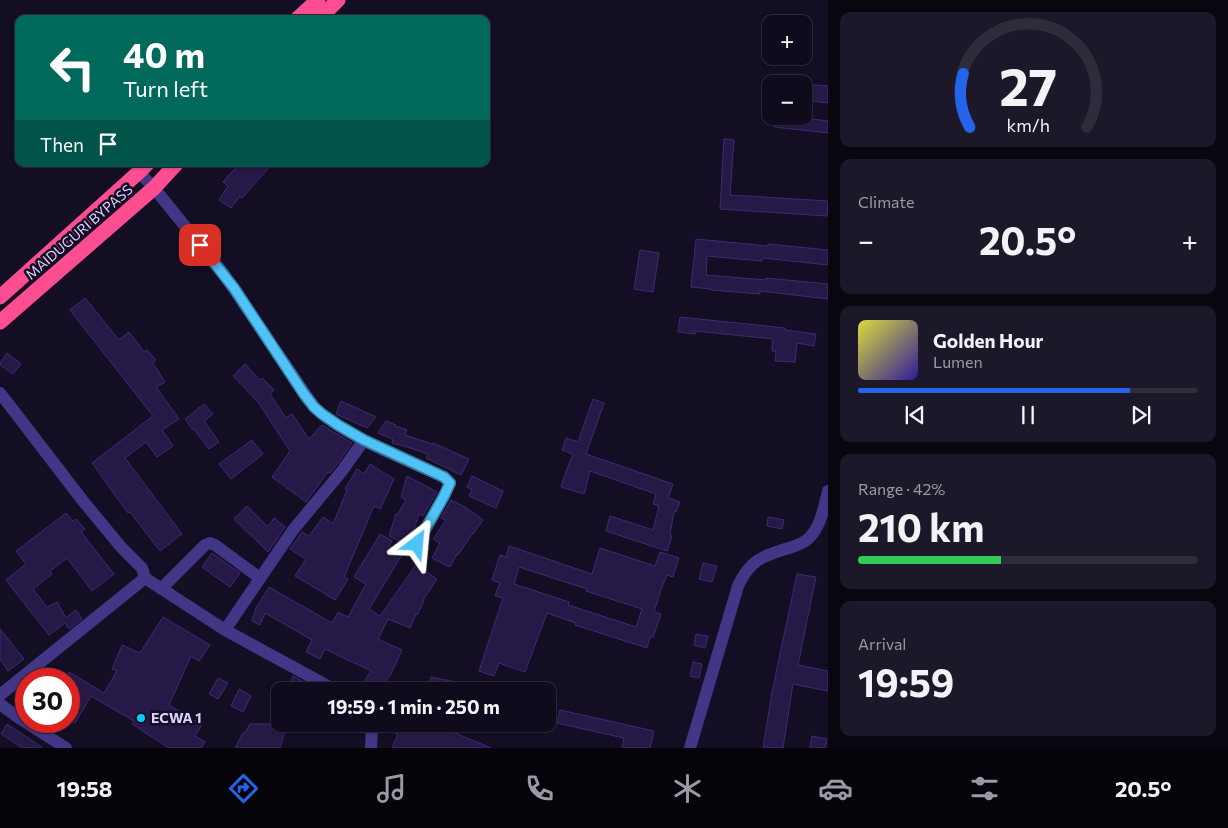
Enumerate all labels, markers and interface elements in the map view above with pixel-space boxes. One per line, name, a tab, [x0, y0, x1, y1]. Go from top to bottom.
map controls	[762, 15, 812, 125]
button: +	[762, 15, 812, 65]
text: 40 m	[123, 32, 205, 75]
icon: left	[40, 35, 105, 100]
text: 27	[999, 53, 1057, 117]
text: Turn left	[123, 75, 208, 102]
button: −	[762, 75, 812, 125]
text: km/h	[1006, 114, 1050, 136]
icon: arrive	[94, 130, 122, 158]
text: Then	[40, 133, 84, 156]
street label: MAIDUGURI BYPASS	[22, 181, 136, 283]
text: Climate	[858, 192, 914, 211]
text: 20.5°	[979, 216, 1076, 263]
text: −	[858, 223, 874, 257]
text: +	[1182, 223, 1198, 257]
pin	[179, 224, 221, 266]
icon: arrive	[186, 231, 214, 259]
text: Golden Hour	[933, 329, 1043, 352]
text: Lumen	[933, 352, 983, 371]
icon: previous	[901, 401, 929, 429]
icon: pause	[1014, 401, 1042, 429]
icon: next	[1127, 401, 1155, 429]
text: Range · 42%	[858, 479, 945, 498]
text: 210 km	[858, 503, 984, 550]
position arrow	[390, 517, 442, 569]
text: Arrival	[858, 634, 906, 653]
text: 19:59	[858, 658, 954, 705]
speed limit sign: 30	[15, 668, 80, 733]
text: 19:59 · 1 min · 250 m	[327, 695, 500, 718]
place label: ECWA 1	[151, 709, 202, 726]
marker: ECWA 1	[135, 712, 147, 724]
icon: directions	[226, 771, 261, 806]
icon: music	[374, 771, 409, 806]
icon: phone	[522, 771, 557, 806]
icon: climate	[670, 771, 705, 806]
icon: car	[818, 771, 853, 806]
icon: filters	[967, 771, 1002, 806]
text: 19:58	[57, 775, 112, 802]
text: 20.5°	[1115, 775, 1171, 802]

